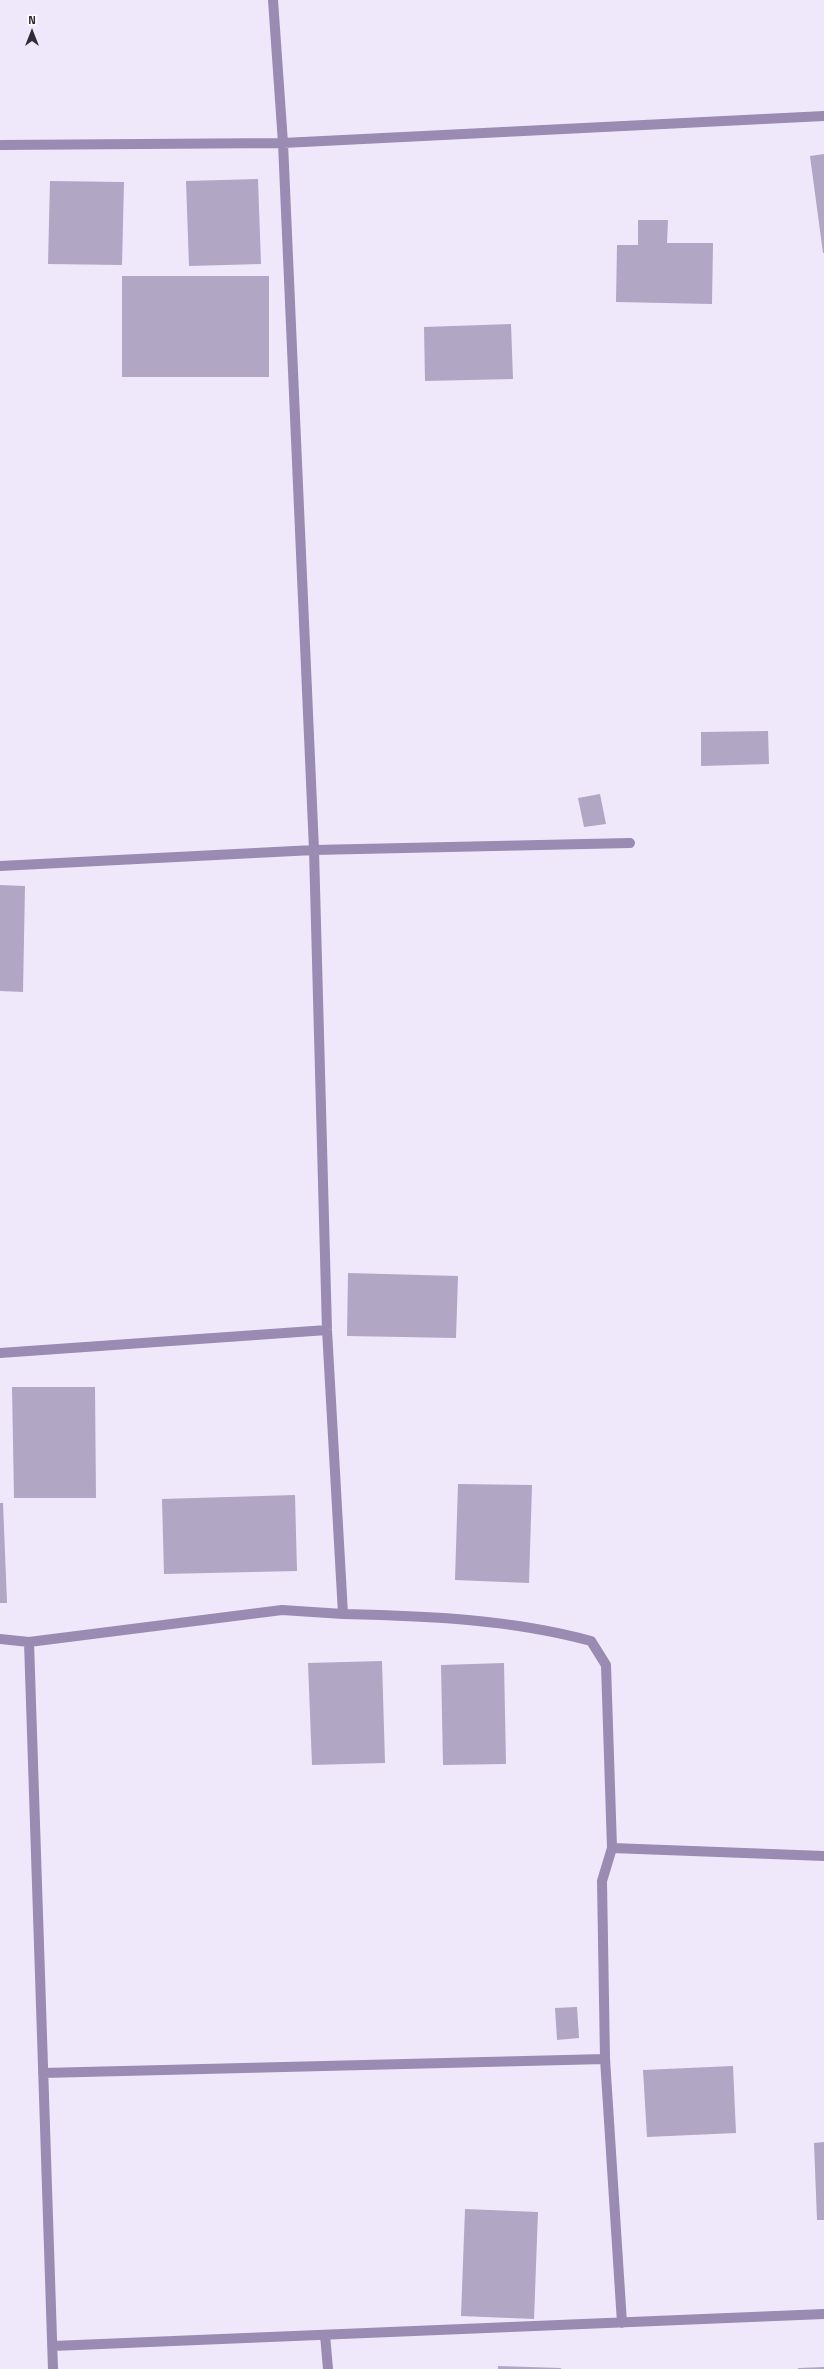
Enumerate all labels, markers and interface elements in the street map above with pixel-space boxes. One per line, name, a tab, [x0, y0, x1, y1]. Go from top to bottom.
north arrow	[12, 12, 52, 52]
text: N	[28, 12, 36, 28]

